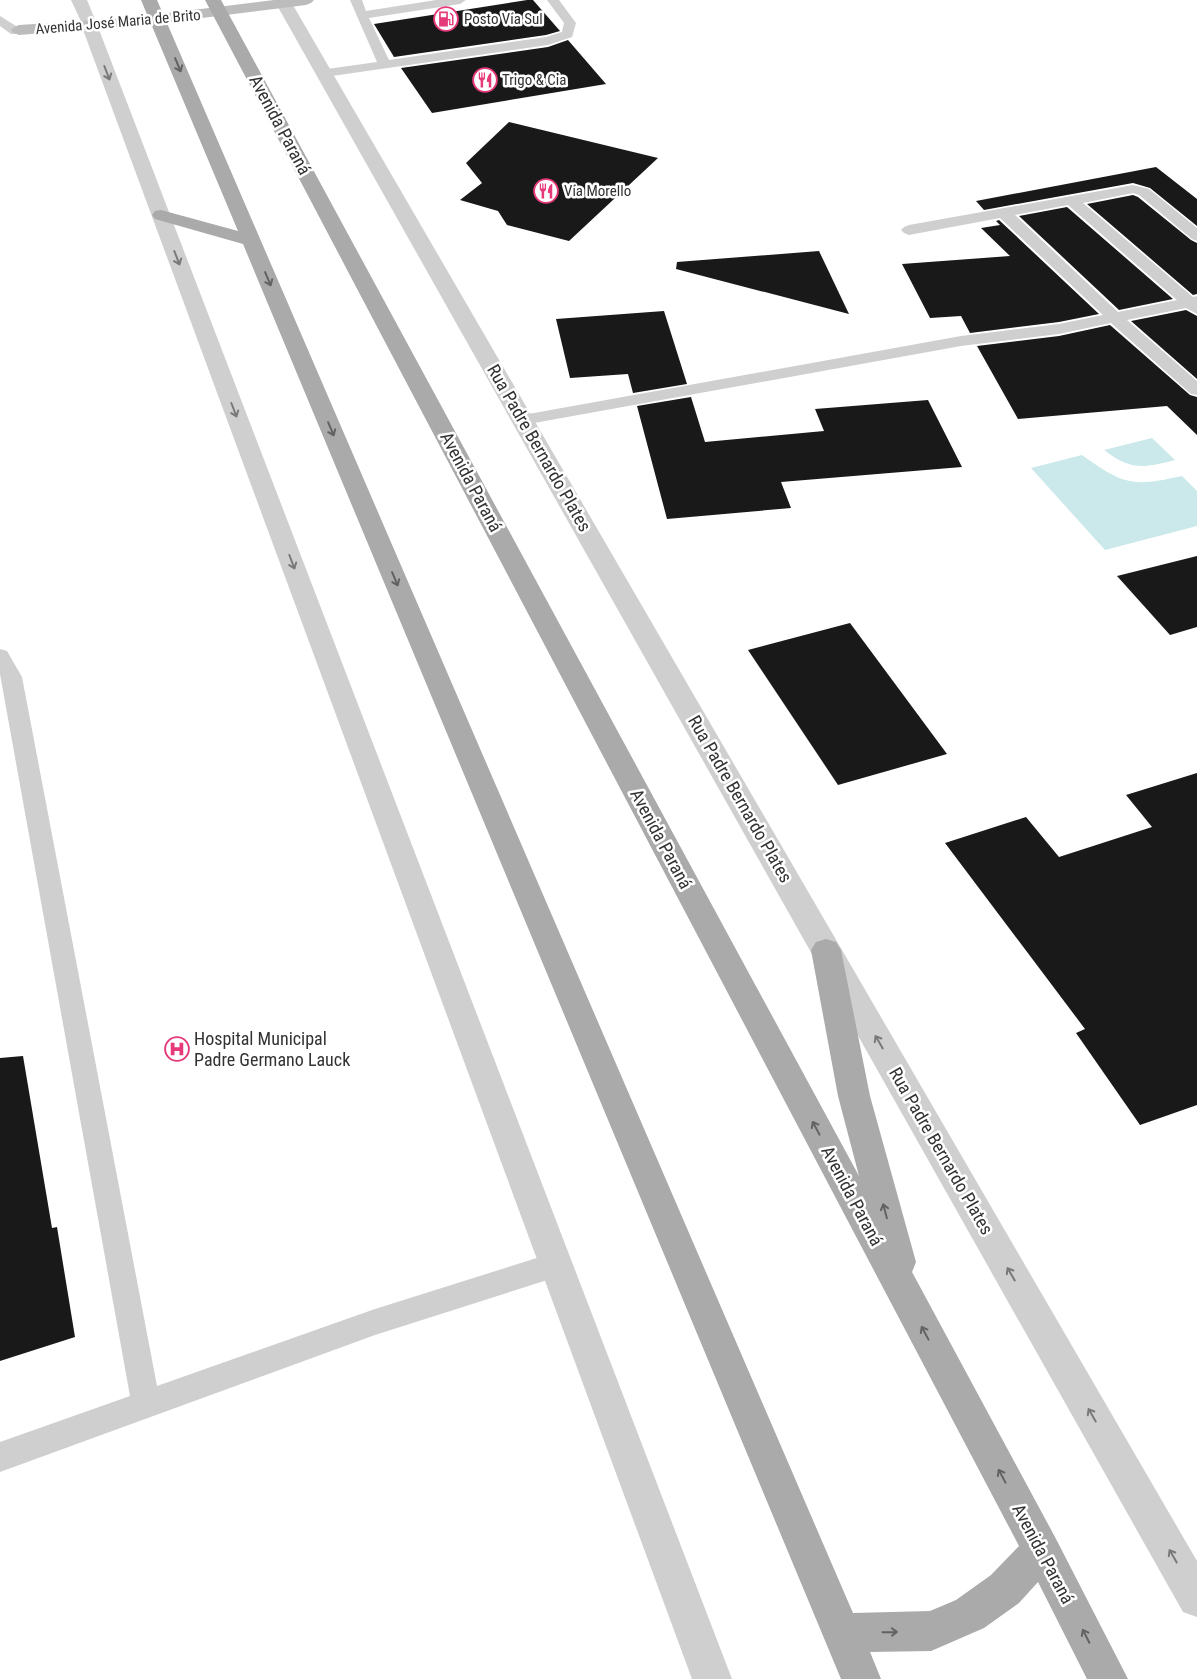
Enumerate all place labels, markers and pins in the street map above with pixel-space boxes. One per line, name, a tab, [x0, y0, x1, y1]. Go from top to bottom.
fuel station icon: Posto Via Sul	[433, 6, 459, 32]
place label: Posto Via Sul	[464, 10, 543, 28]
restaurant icon: Trigo & Cia	[472, 67, 498, 93]
place label: Trigo & Cia	[502, 71, 566, 89]
restaurant icon: Via Morello	[533, 178, 559, 204]
place label: Via Morello	[564, 182, 631, 200]
place label: Hospital Municipal Padre Germano Lauck	[194, 1028, 350, 1070]
hospital icon: Hospital Municipal Padre Germano Lauck	[164, 1036, 190, 1062]

